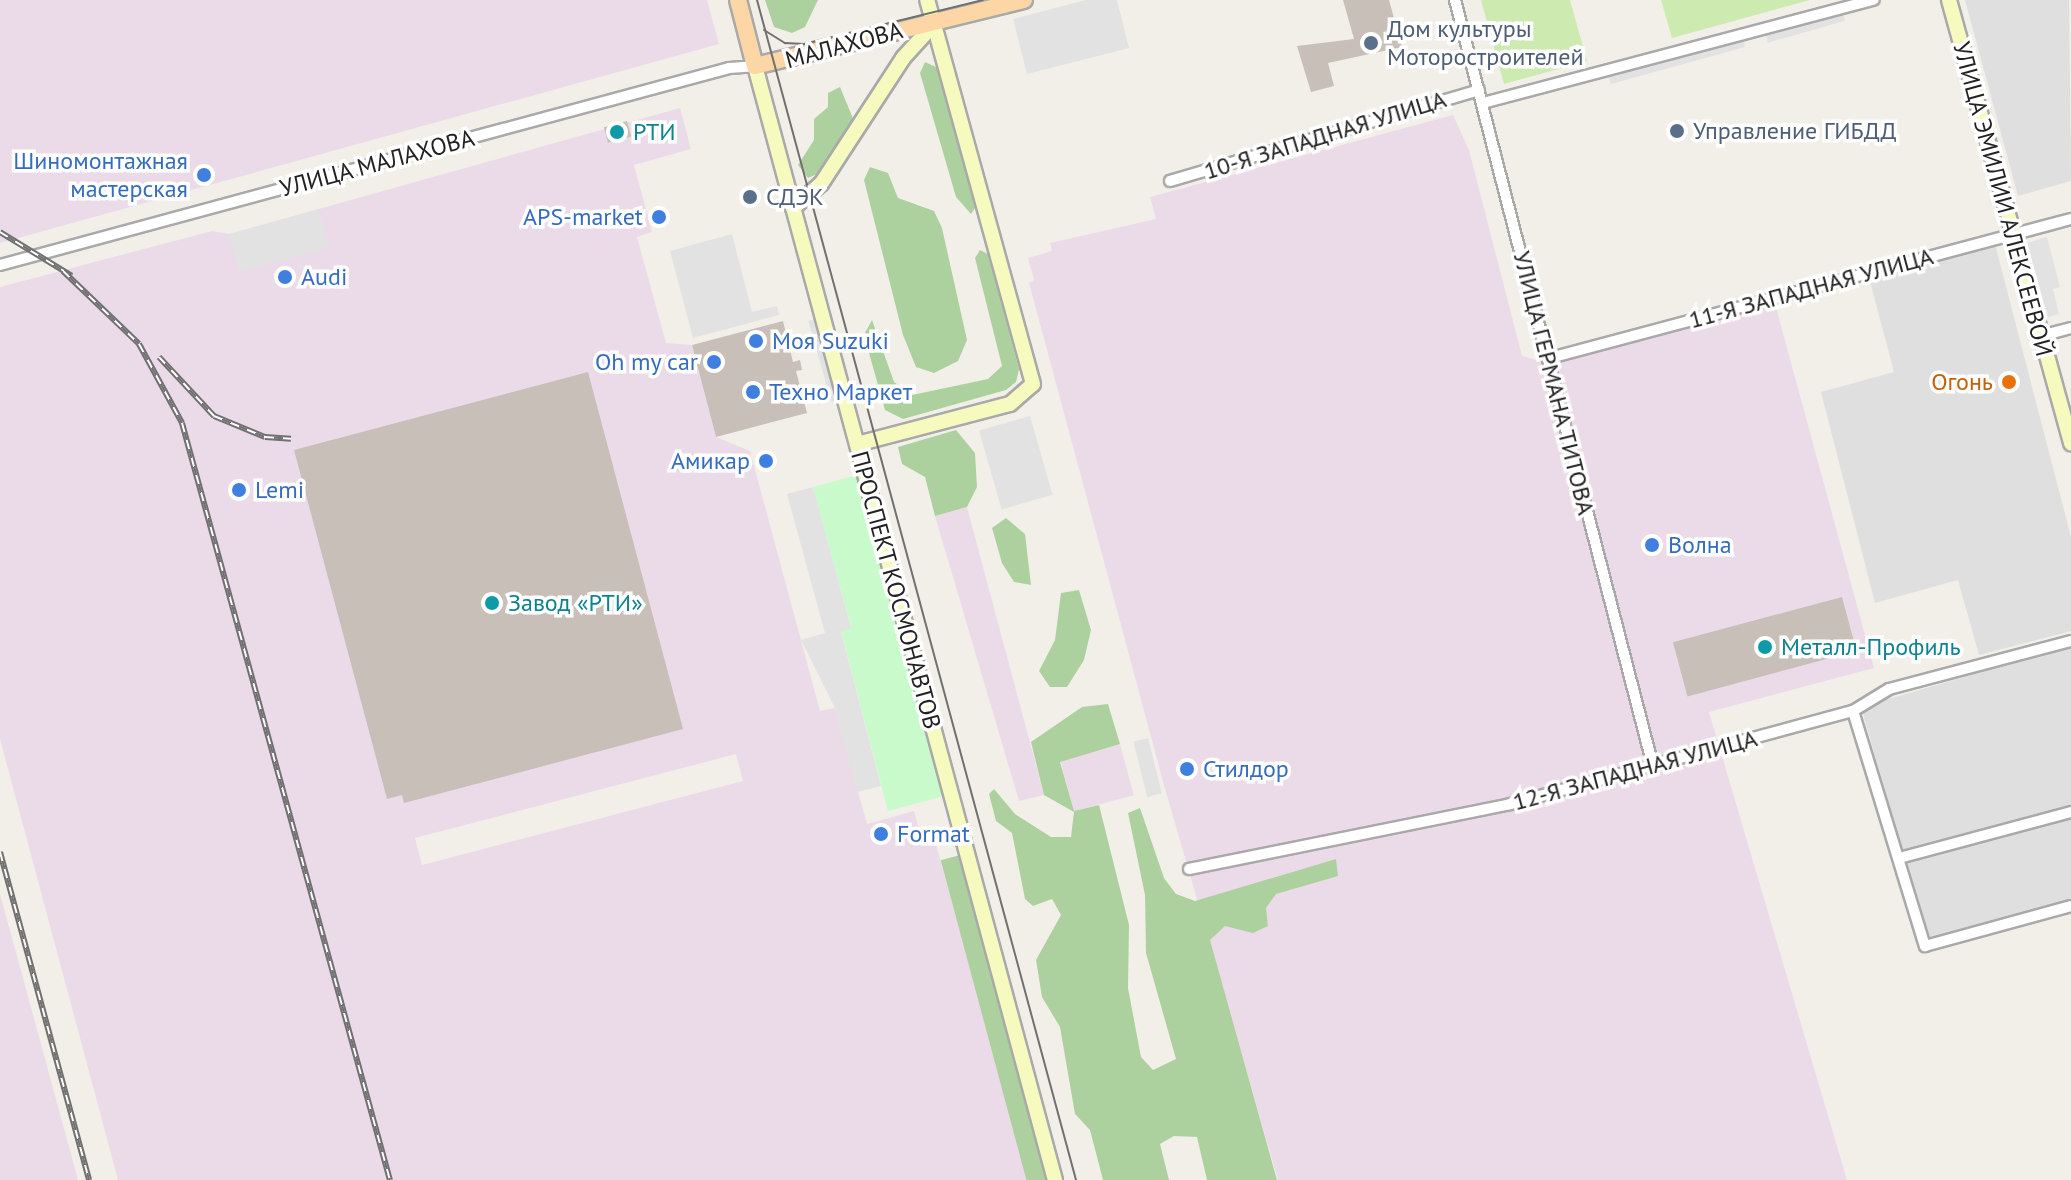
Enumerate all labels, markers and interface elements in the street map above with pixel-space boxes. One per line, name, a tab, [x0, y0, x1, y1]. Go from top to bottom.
place label: Дом культуры Моторостроителей	[1387, 15, 1583, 71]
street label: МАЛАХОВА	[782, 16, 906, 74]
marker: Дом культуры Моторостроителей	[1362, 34, 1380, 52]
street label: УЛИЦА ЭМИЛИИ АЛЕКСЕЕВОЙ	[1947, 38, 2059, 360]
street label: 10-Я ЗАПАДНАЯ УЛИЦА	[1200, 84, 1450, 186]
place label: Управление ГИБДД	[1693, 117, 1896, 145]
place label: РТИ	[633, 118, 676, 146]
marker: Управление ГИБДД	[1668, 122, 1686, 140]
street label: УЛИЦА МАЛАХОВА	[276, 123, 478, 203]
marker: РТИ	[608, 123, 626, 141]
place label: Шиномонтажная мастерская	[13, 147, 188, 203]
marker: Шиномонтажная мастерская	[195, 166, 213, 184]
place label: СДЭК	[766, 183, 824, 211]
marker: СДЭК	[741, 188, 759, 206]
place label: АPS-market	[523, 203, 643, 231]
marker: АPS-market	[650, 208, 668, 226]
street label: 11-Я ЗАПАДНАЯ УЛИЦА	[1685, 241, 1937, 335]
street label: УЛИЦА ГЕРМАНА ТИТОВА	[1507, 247, 1601, 519]
place label: Audi	[301, 263, 347, 291]
marker: Audi	[276, 268, 294, 286]
place label: Моя Suzuki	[772, 327, 889, 355]
marker: Моя Suzuki	[747, 332, 765, 350]
place label: Oh my car	[594, 348, 698, 376]
marker: Oh my car	[705, 353, 723, 371]
place label: Огонь	[1931, 368, 1993, 396]
marker: Огонь	[2000, 373, 2018, 391]
place label: Техно Маркет	[769, 378, 912, 406]
marker: Техно Маркет	[744, 383, 762, 401]
place label: Амикар	[671, 447, 750, 475]
street label: ПРОСПЕКТ КОСМОНАВТОВ	[845, 447, 947, 733]
marker: Амикар	[757, 452, 775, 470]
place label: Lemi	[255, 476, 304, 504]
marker: Lemi	[230, 481, 248, 499]
place label: Волна	[1668, 531, 1732, 559]
marker: Волна	[1643, 536, 1661, 554]
place label: Завод «РТИ»	[508, 589, 643, 617]
marker: Завод «РТИ»	[483, 594, 501, 612]
place label: Металл-Профиль	[1781, 633, 1961, 661]
marker: Металл-Профиль	[1756, 638, 1774, 656]
street label: 12-Я ЗАПАДНАЯ УЛИЦА	[1509, 723, 1761, 817]
place label: Стилдор	[1203, 755, 1289, 783]
marker: Стилдор	[1178, 760, 1196, 778]
place label: Format	[897, 820, 970, 848]
marker: Format	[872, 825, 890, 843]

